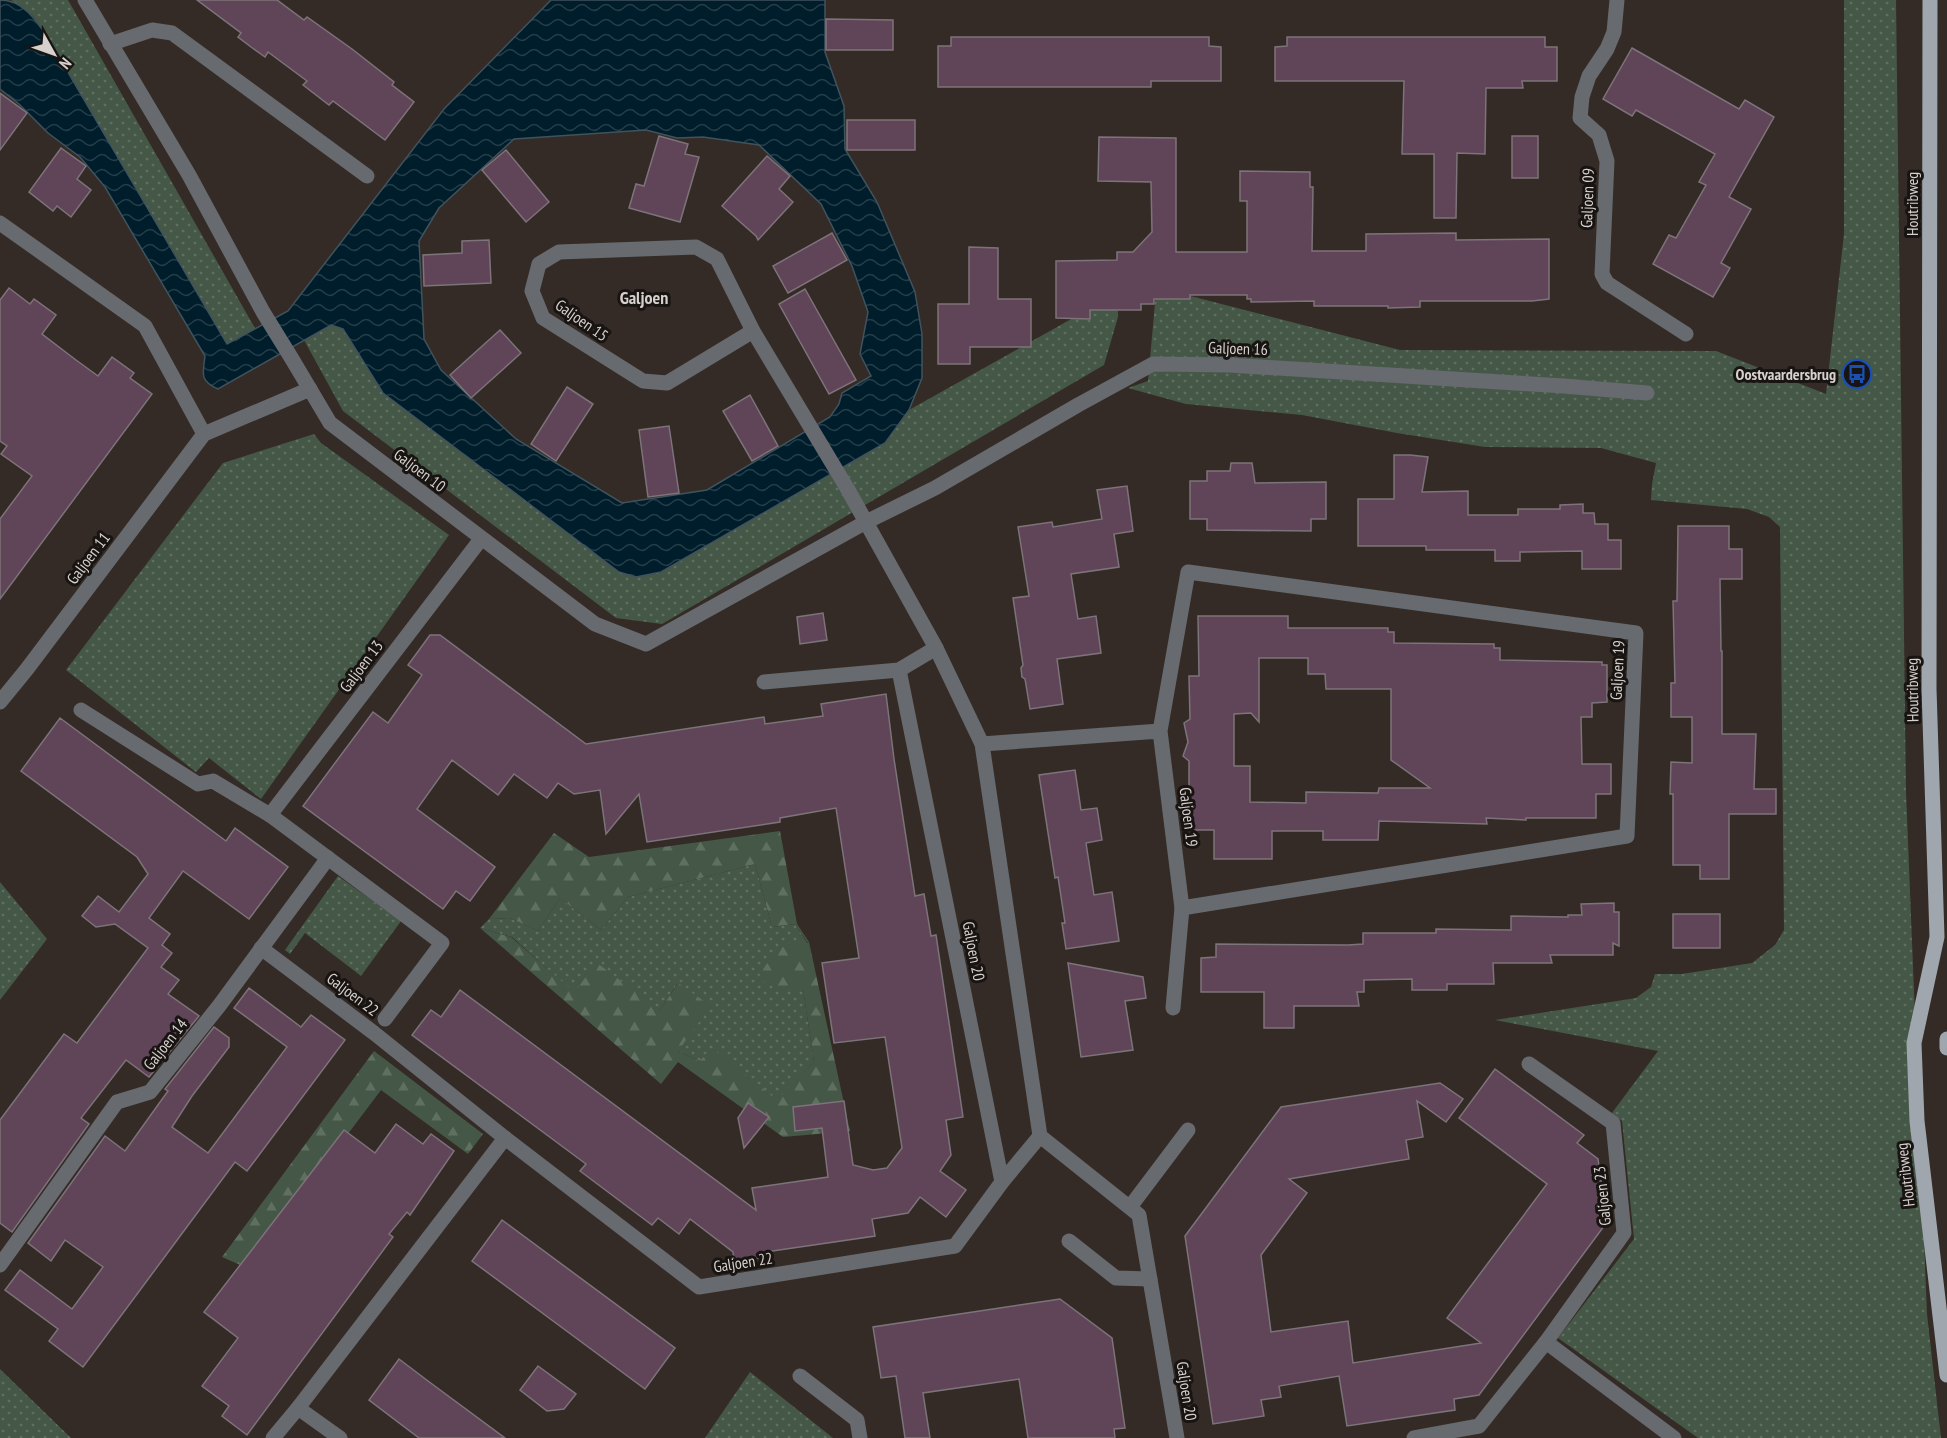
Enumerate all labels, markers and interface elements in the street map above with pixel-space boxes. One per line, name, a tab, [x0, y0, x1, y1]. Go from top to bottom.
north arrow	[24, 24, 84, 84]
text: N	[55, 54, 76, 73]
street label: Galjoen 09	[1576, 168, 1598, 228]
street label: Houtribweg	[1902, 172, 1922, 236]
district label: Galjoen	[620, 286, 668, 309]
street label: Galjoen 15	[552, 295, 612, 345]
street label: Galjoen 16	[1208, 337, 1268, 359]
bus stop icon: Oostvaardersbrug	[1841, 358, 1873, 390]
place label: Oostvaardersbrug	[1736, 364, 1836, 384]
street label: Galjoen 10	[390, 444, 450, 496]
street label: Galjoen 11	[62, 528, 114, 588]
street label: Galjoen 13	[335, 636, 387, 696]
street label: Galjoen 19	[1605, 640, 1629, 700]
street label: Houtribweg	[1901, 658, 1923, 722]
street label: Galjoen 19	[1175, 786, 1203, 848]
street label: Galjoen 20	[958, 920, 990, 982]
street label: Galjoen 22	[323, 968, 383, 1020]
street label: Galjoen 14	[139, 1014, 191, 1074]
street label: Houtribweg	[1891, 1142, 1919, 1208]
street label: Galjoen 23	[1589, 1165, 1615, 1227]
street label: Galjoen 22	[712, 1247, 774, 1277]
street label: Galjoen 20	[1172, 1360, 1202, 1422]

